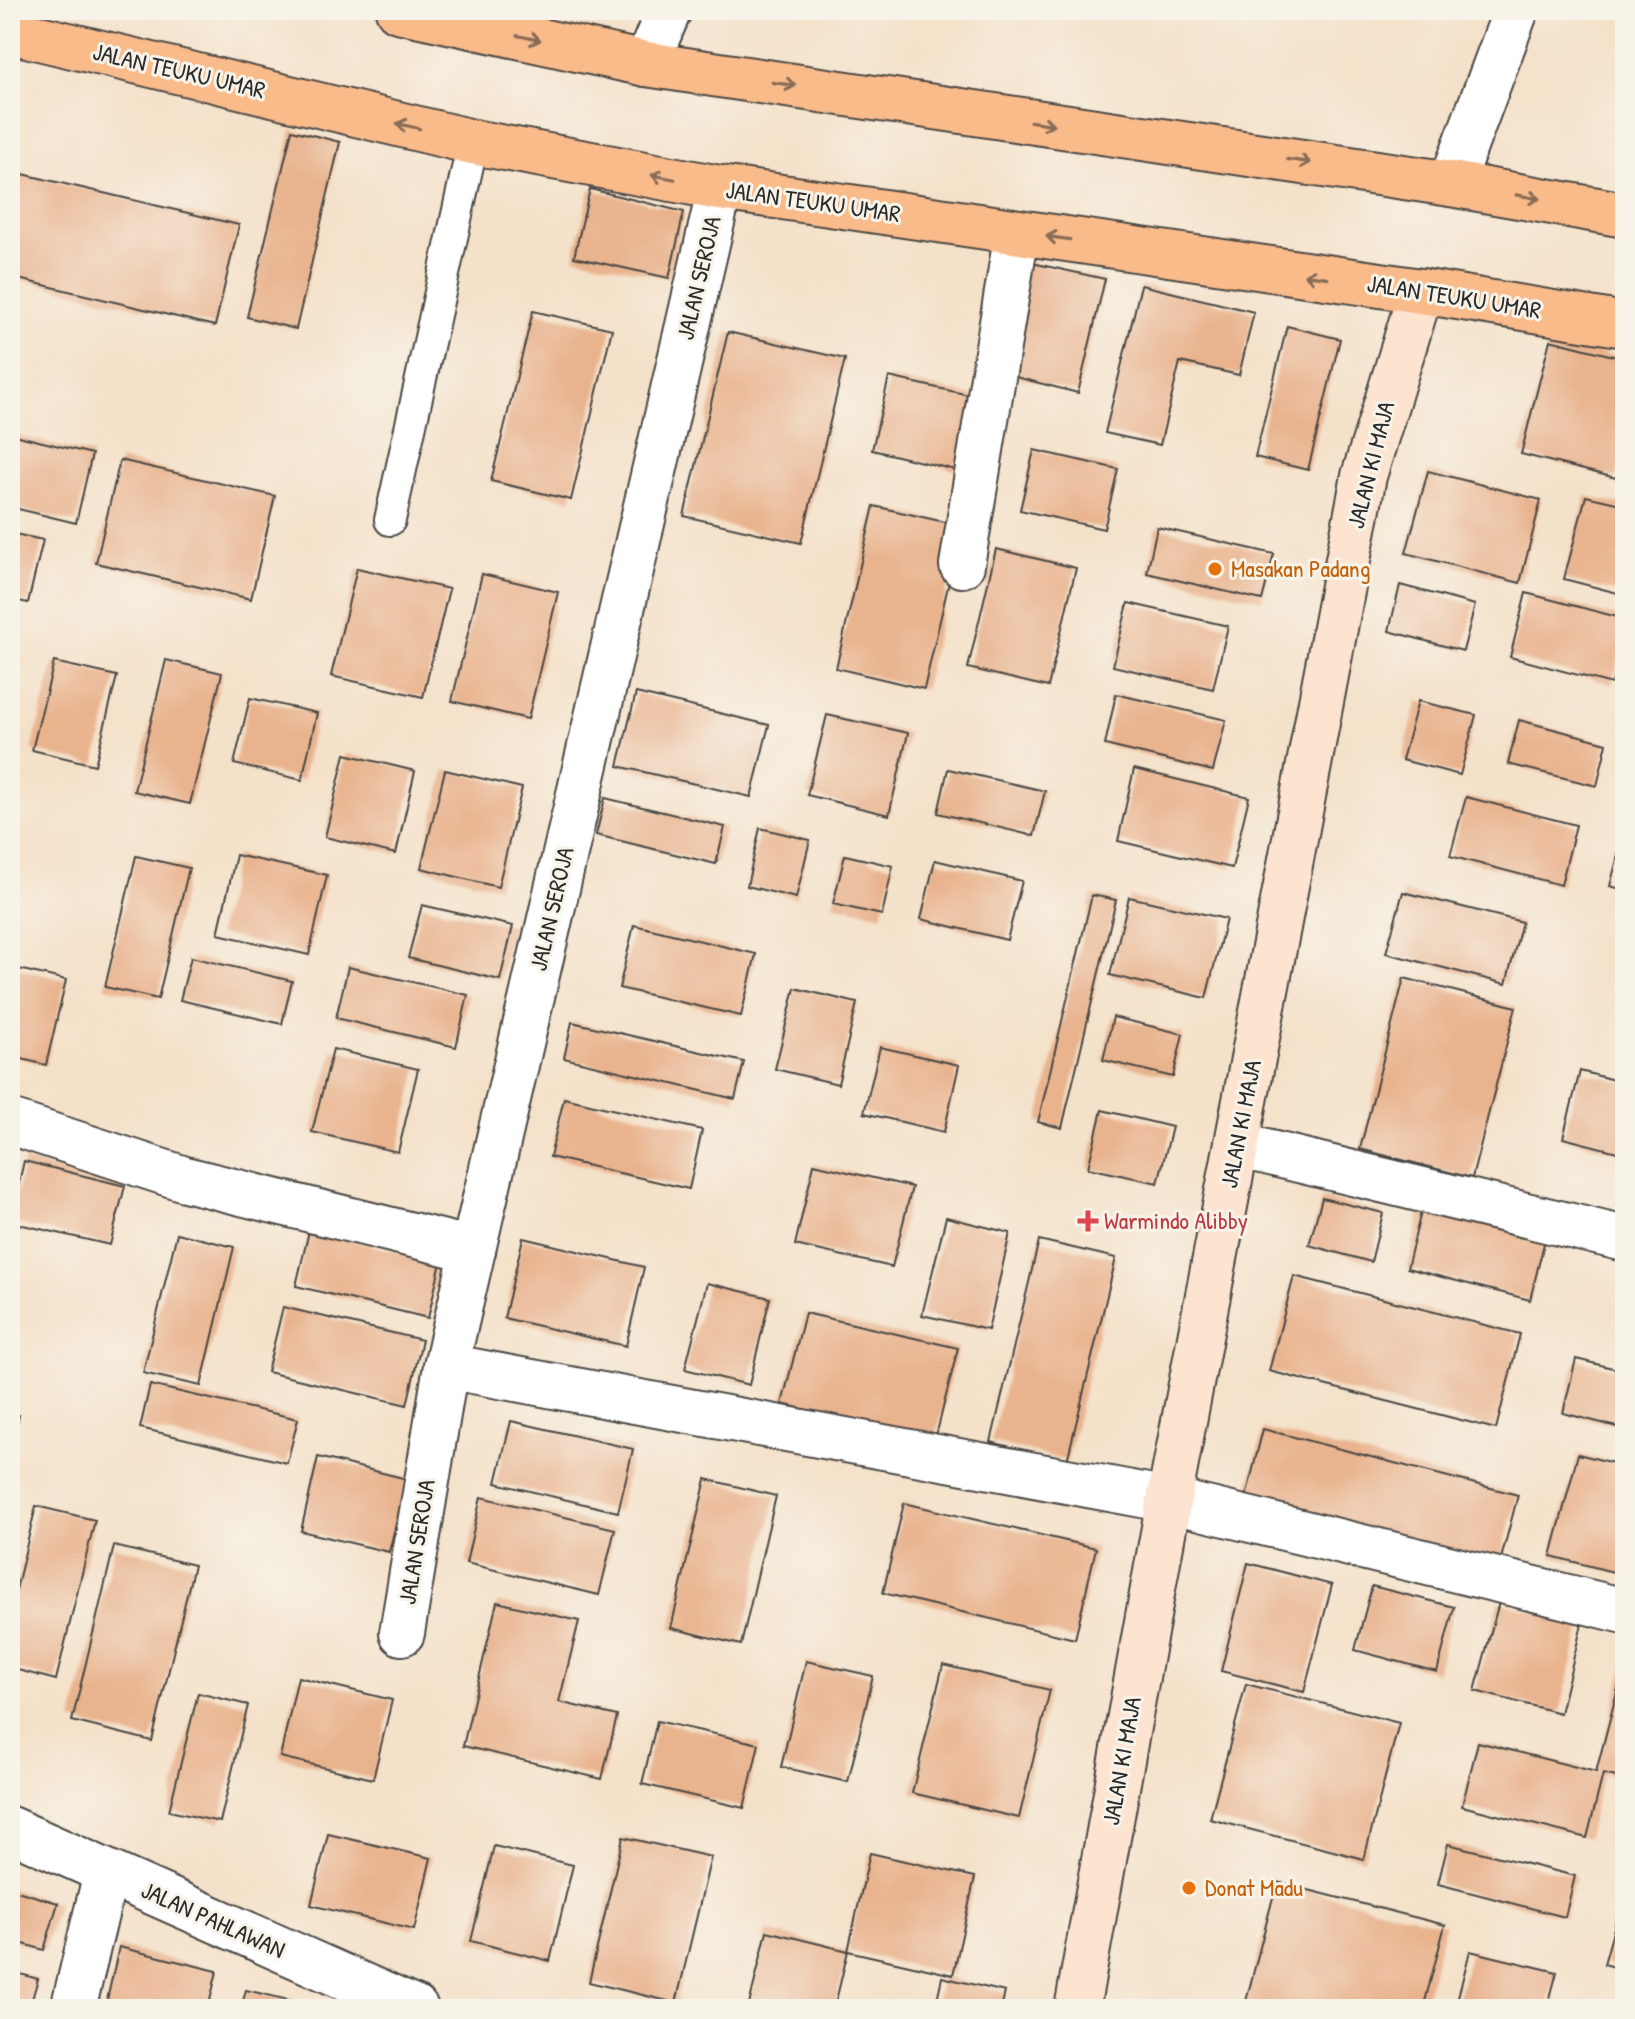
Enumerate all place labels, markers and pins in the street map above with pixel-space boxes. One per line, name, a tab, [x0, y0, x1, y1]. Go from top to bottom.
place label: Masakan Padang	[1231, 552, 1370, 584]
marker: Masakan Padang	[1206, 560, 1224, 578]
place label: Warmindo Alibby	[1104, 1204, 1248, 1236]
marker: Warmindo Alibby	[1079, 1212, 1097, 1230]
place label: Donat Madu	[1205, 1871, 1303, 1903]
marker: Donat Madu	[1180, 1879, 1198, 1897]

